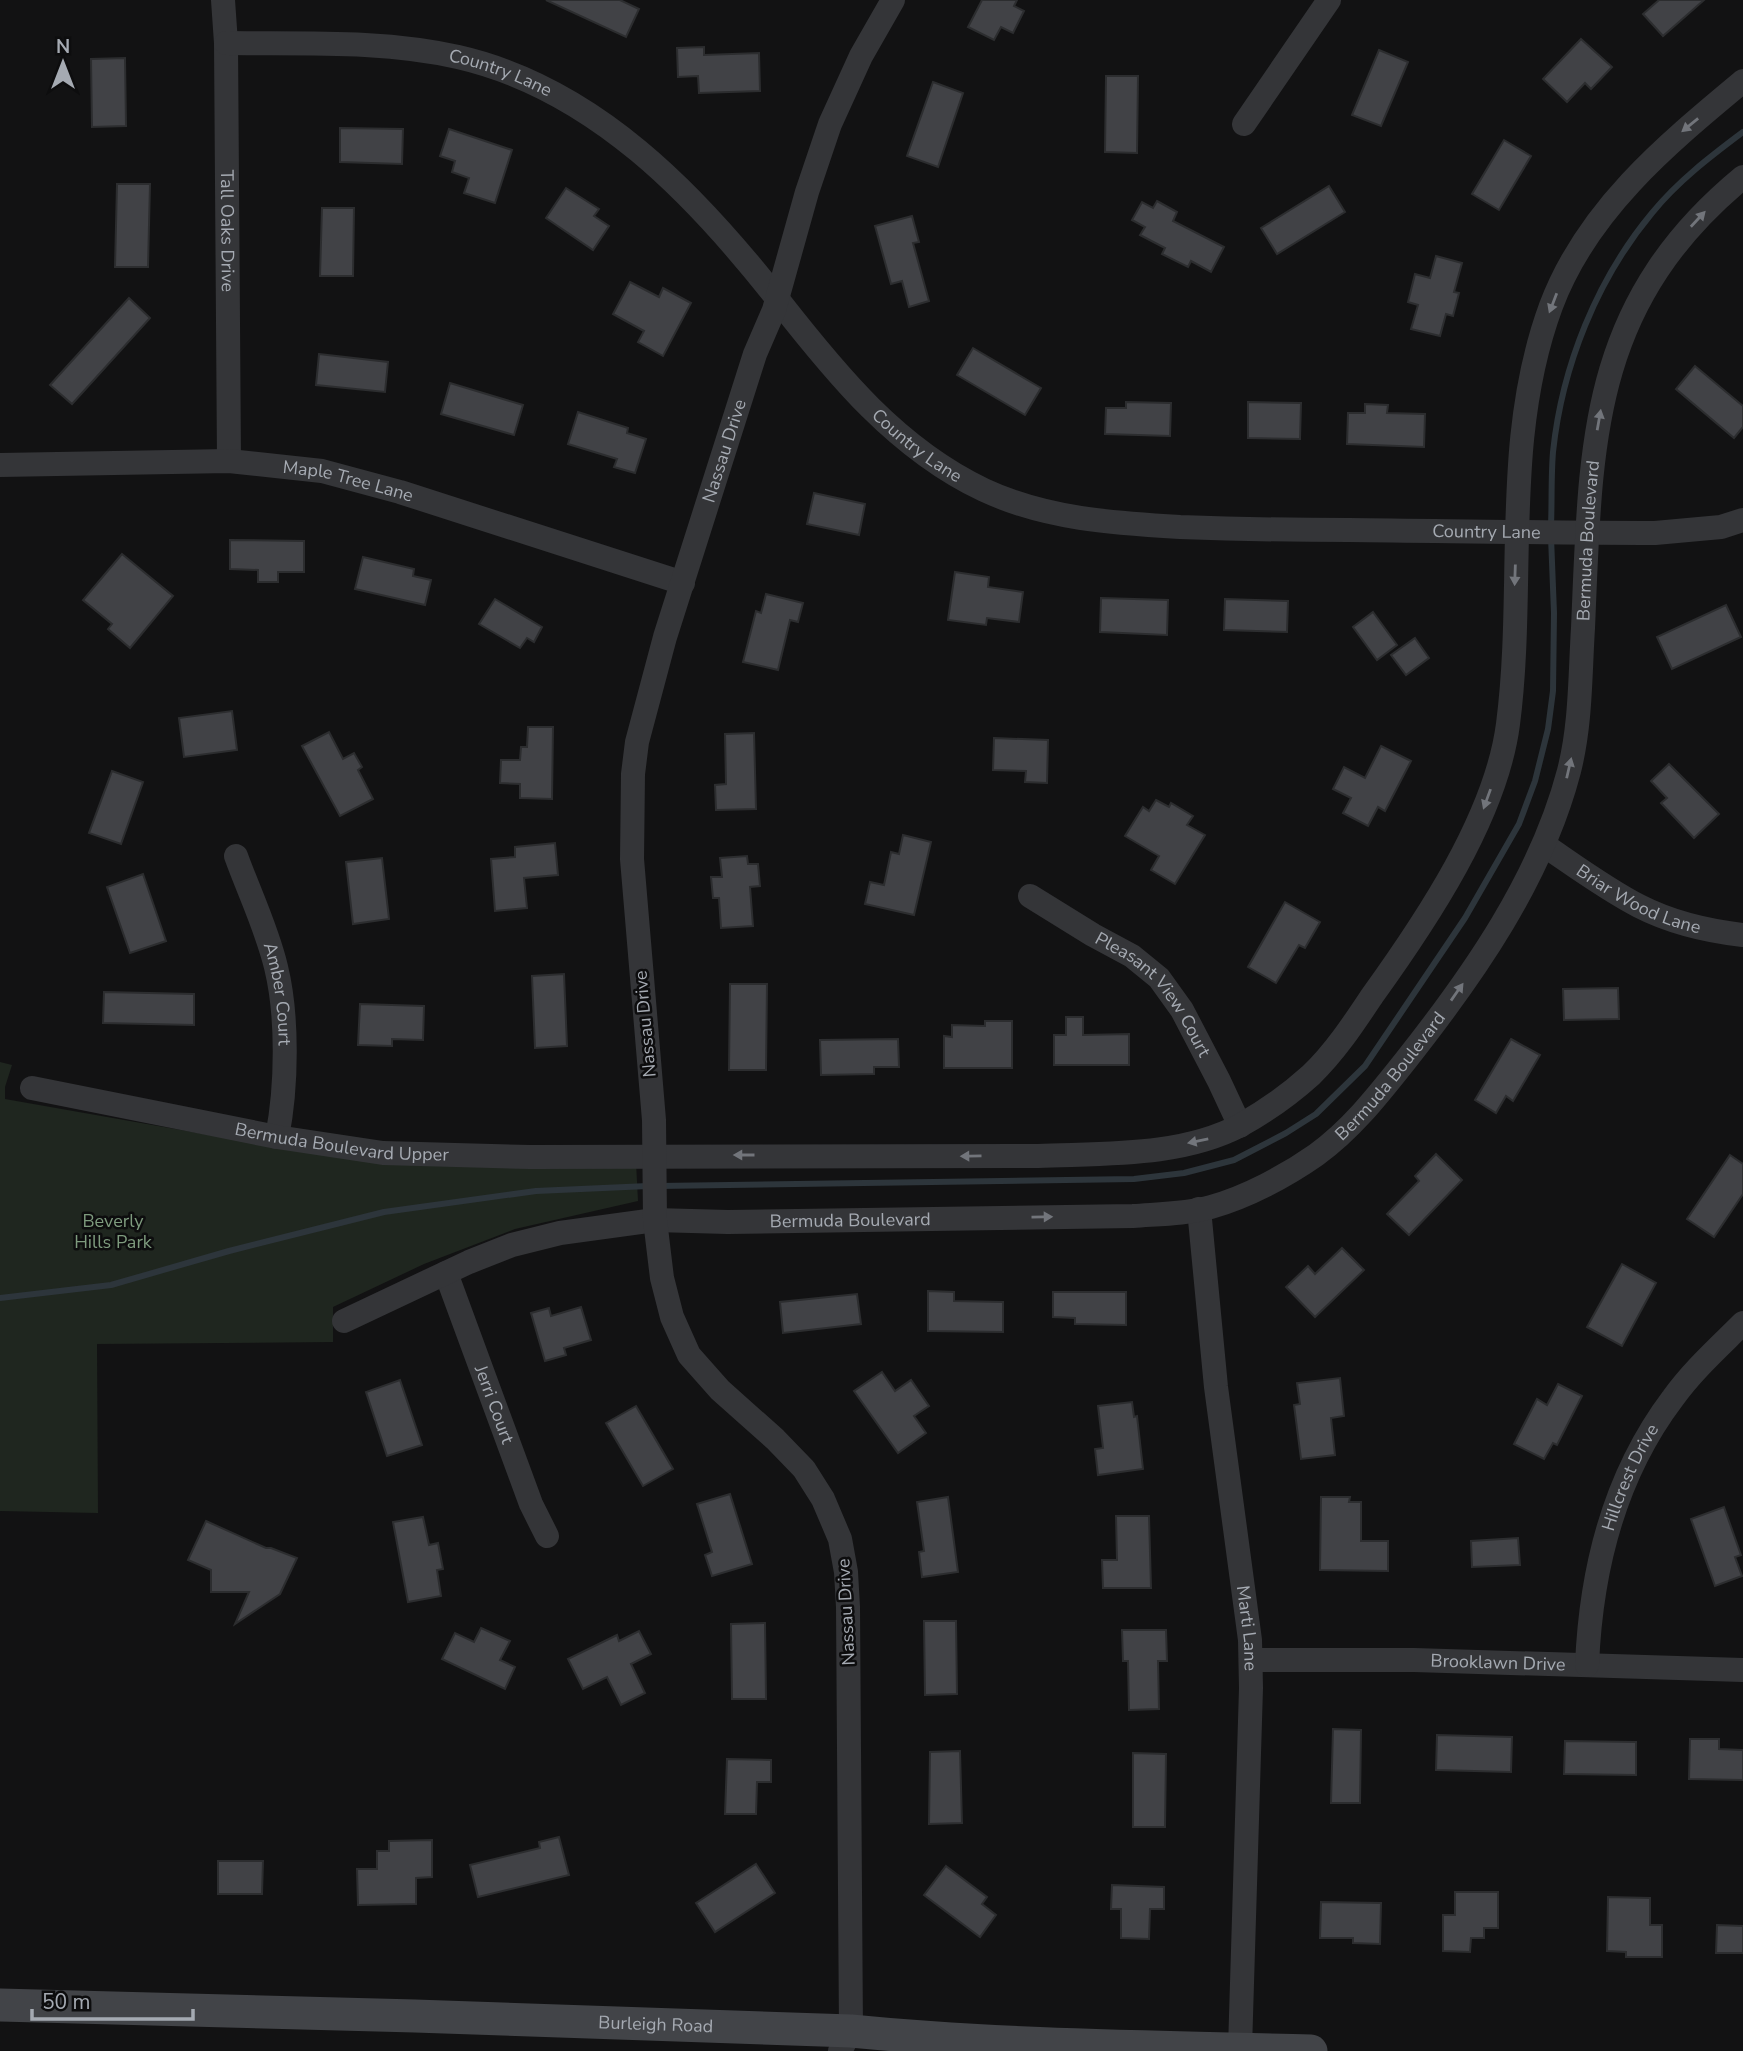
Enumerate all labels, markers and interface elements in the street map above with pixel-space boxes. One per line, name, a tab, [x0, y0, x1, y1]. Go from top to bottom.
north arrow	[28, 28, 98, 98]
text: N	[56, 34, 70, 60]
street label: Country Lane	[447, 43, 556, 102]
one-way arrow	[1682, 117, 1700, 132]
street label: Tall Oaks Drive	[215, 170, 240, 292]
one-way arrow	[1690, 211, 1706, 228]
one-way arrow	[1547, 292, 1558, 313]
street label: Nassau Drive	[696, 396, 752, 506]
street label: Country Lane	[867, 403, 966, 488]
one-way arrow	[1593, 409, 1604, 431]
street label: Maple Tree Lane	[282, 455, 417, 508]
street label: Bermuda Boulevard	[1571, 459, 1605, 621]
street label: Country Lane	[1432, 519, 1541, 544]
one-way arrow	[1510, 564, 1521, 586]
one-way arrow	[1564, 757, 1575, 779]
one-way arrow	[1481, 788, 1492, 809]
street label: Briar Wood Lane	[1572, 859, 1703, 939]
street label: Pleasant View Court	[1091, 926, 1217, 1062]
street label: Amber Court	[258, 939, 297, 1046]
street label: Nassau Drive	[628, 970, 662, 1078]
one-way arrow	[1450, 983, 1464, 1001]
street label: Bermuda Boulevard	[1330, 1007, 1451, 1146]
street label: Bermuda Boulevard Upper	[233, 1117, 450, 1167]
one-way arrow	[1186, 1135, 1208, 1146]
one-way arrow	[732, 1150, 754, 1161]
one-way arrow	[960, 1150, 982, 1162]
street label: Bermuda Boulevard	[770, 1207, 931, 1233]
park label: Beverly Hills Park	[74, 1209, 153, 1254]
one-way arrow	[1031, 1211, 1053, 1223]
street label: Jerri Court	[469, 1361, 520, 1448]
street label: Hillcrest Drive	[1596, 1419, 1664, 1534]
street label: Nassau Drive	[831, 1558, 861, 1666]
street label: Marti Lane	[1231, 1584, 1263, 1671]
street label: Brooklawn Drive	[1430, 1649, 1566, 1677]
scale bar	[32, 1978, 192, 2022]
text: 50 m	[42, 1988, 91, 2016]
street label: Burleigh Road	[598, 2010, 714, 2038]

